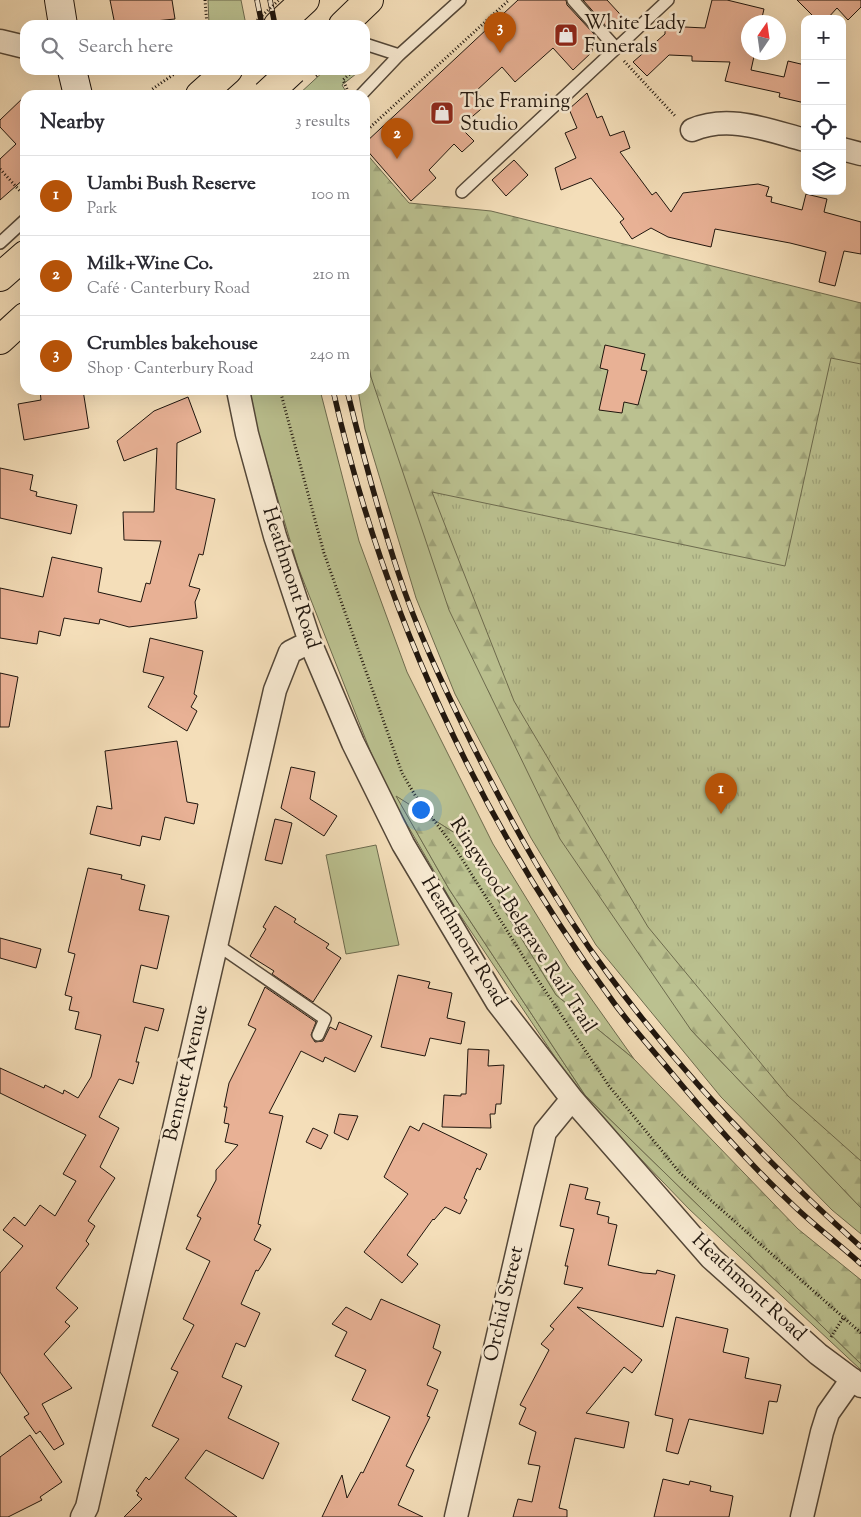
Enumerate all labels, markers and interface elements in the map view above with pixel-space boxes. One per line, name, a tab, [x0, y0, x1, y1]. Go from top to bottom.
place label: White Lady Funerals	[584, 10, 686, 62]
pin: 3	[484, 12, 516, 53]
north arrow	[741, 15, 786, 60]
map controls	[801, 15, 846, 195]
button: +	[801, 15, 846, 60]
search box	[20, 20, 370, 75]
shop icon: White Lady Funerals	[553, 22, 579, 48]
icon: search	[38, 34, 66, 62]
text: Search here	[78, 34, 173, 61]
button: −	[801, 60, 846, 105]
place label: The Framing Studio	[460, 88, 571, 140]
shop icon: The Framing Studio	[429, 100, 455, 126]
button: locate	[801, 105, 846, 150]
text: Nearby	[40, 108, 105, 138]
text: 3 results	[295, 111, 350, 134]
pin: 2	[381, 118, 413, 159]
button: layers	[801, 150, 846, 195]
text: Uambi Bush Reserve	[87, 171, 256, 198]
text: 1	[53, 184, 59, 207]
text: 100 m	[311, 184, 350, 207]
text: Park	[87, 198, 118, 221]
text: Milk+Wine Co.	[87, 251, 213, 278]
text: 2	[52, 264, 60, 287]
text: 210 m	[312, 264, 350, 287]
text: Café · Canterbury Road	[87, 278, 250, 301]
text: Crumbles bakehouse	[87, 331, 258, 358]
text: 3	[53, 344, 59, 367]
text: 240 m	[309, 344, 350, 367]
text: Shop · Canterbury Road	[87, 358, 254, 381]
street label: Heathmont Road	[253, 503, 327, 653]
pin: 1	[705, 773, 737, 814]
your location	[408, 797, 434, 823]
street label: Ringwood-Belgrave Rail Trail	[441, 813, 603, 1040]
street label: Heathmont Road	[413, 871, 513, 1013]
street label: Bennett Avenue	[157, 1002, 217, 1144]
street label: Heathmont Road	[684, 1227, 812, 1349]
street label: Orchid Street	[478, 1243, 532, 1365]

